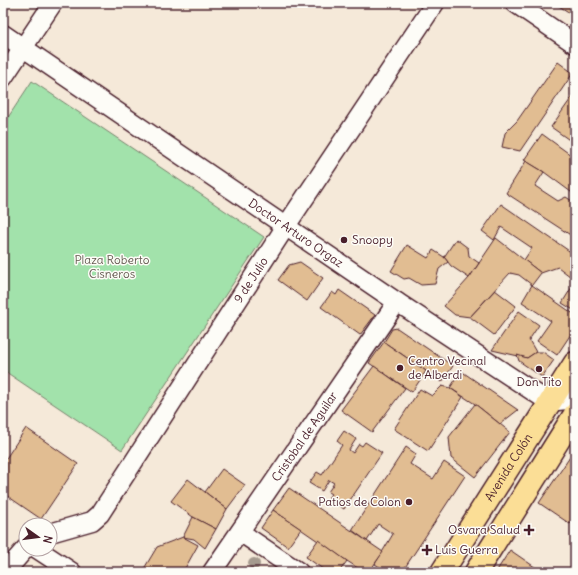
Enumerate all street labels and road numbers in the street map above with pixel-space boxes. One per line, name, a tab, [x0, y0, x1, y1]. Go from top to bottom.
street label: Doctor Arturo Orgaz	[246, 195, 346, 270]
street label: 9 de Julio	[231, 254, 271, 305]
street label: Cristobal de Aguilar	[268, 389, 340, 484]
street label: Avenida Colón	[481, 430, 535, 504]

